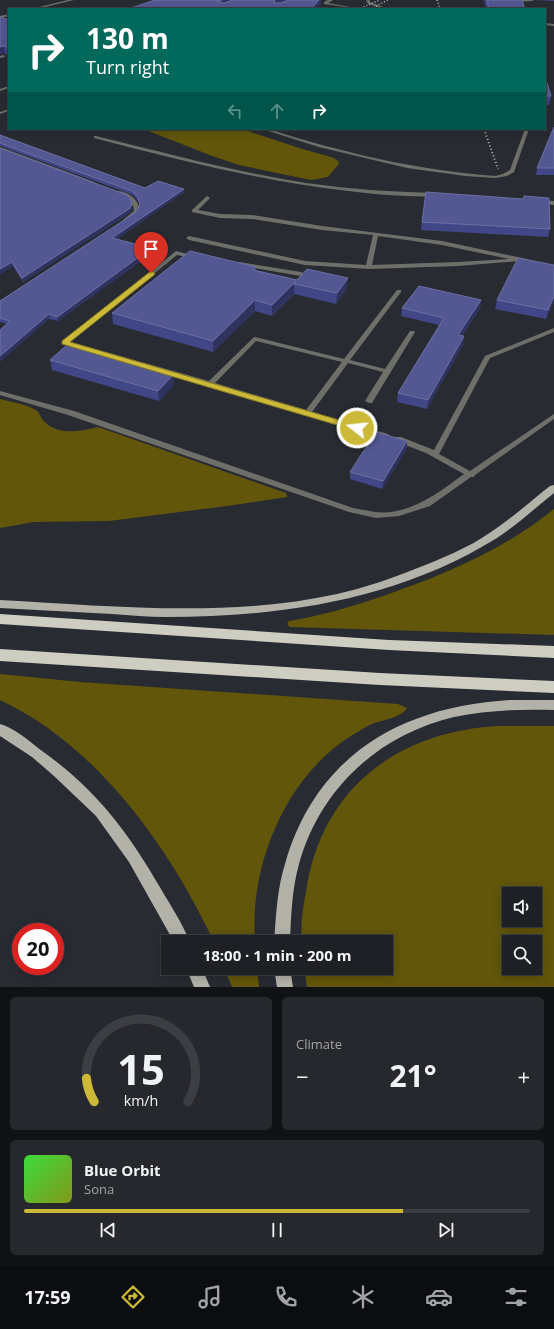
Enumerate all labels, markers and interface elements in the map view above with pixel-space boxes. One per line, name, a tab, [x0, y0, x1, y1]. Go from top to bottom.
text: 130 m	[86, 19, 169, 57]
icon: right	[20, 24, 72, 76]
text: Turn right	[86, 55, 169, 79]
icon: left	[224, 100, 246, 122]
icon: ahead	[266, 100, 288, 122]
icon: right	[308, 100, 330, 122]
pin	[134, 232, 168, 273]
icon: arrive	[140, 238, 162, 260]
position arrow	[336, 407, 378, 449]
map controls	[502, 887, 542, 975]
button: sound	[502, 887, 542, 927]
speed limit sign: 20	[12, 923, 64, 975]
button: search	[502, 935, 542, 975]
text: 18:00 · 1 min · 200 m	[203, 945, 351, 965]
text: Climate	[296, 1035, 342, 1053]
text: 15	[117, 1040, 165, 1096]
text: 21°	[389, 1055, 437, 1096]
text: −	[296, 1061, 309, 1091]
text: +	[517, 1061, 530, 1091]
text: km/h	[124, 1090, 158, 1109]
text: Blue Orbit	[84, 1160, 161, 1180]
text: Sona	[84, 1180, 114, 1198]
icon: previous	[97, 1219, 119, 1241]
icon: pause	[266, 1219, 288, 1241]
icon: next	[435, 1219, 457, 1241]
icon: directions	[119, 1283, 147, 1311]
icon: music	[196, 1283, 224, 1311]
icon: phone	[272, 1283, 300, 1311]
icon: climate	[349, 1283, 377, 1311]
icon: car	[425, 1283, 453, 1311]
icon: filters	[502, 1283, 530, 1311]
text: 17:59	[24, 1285, 71, 1309]

